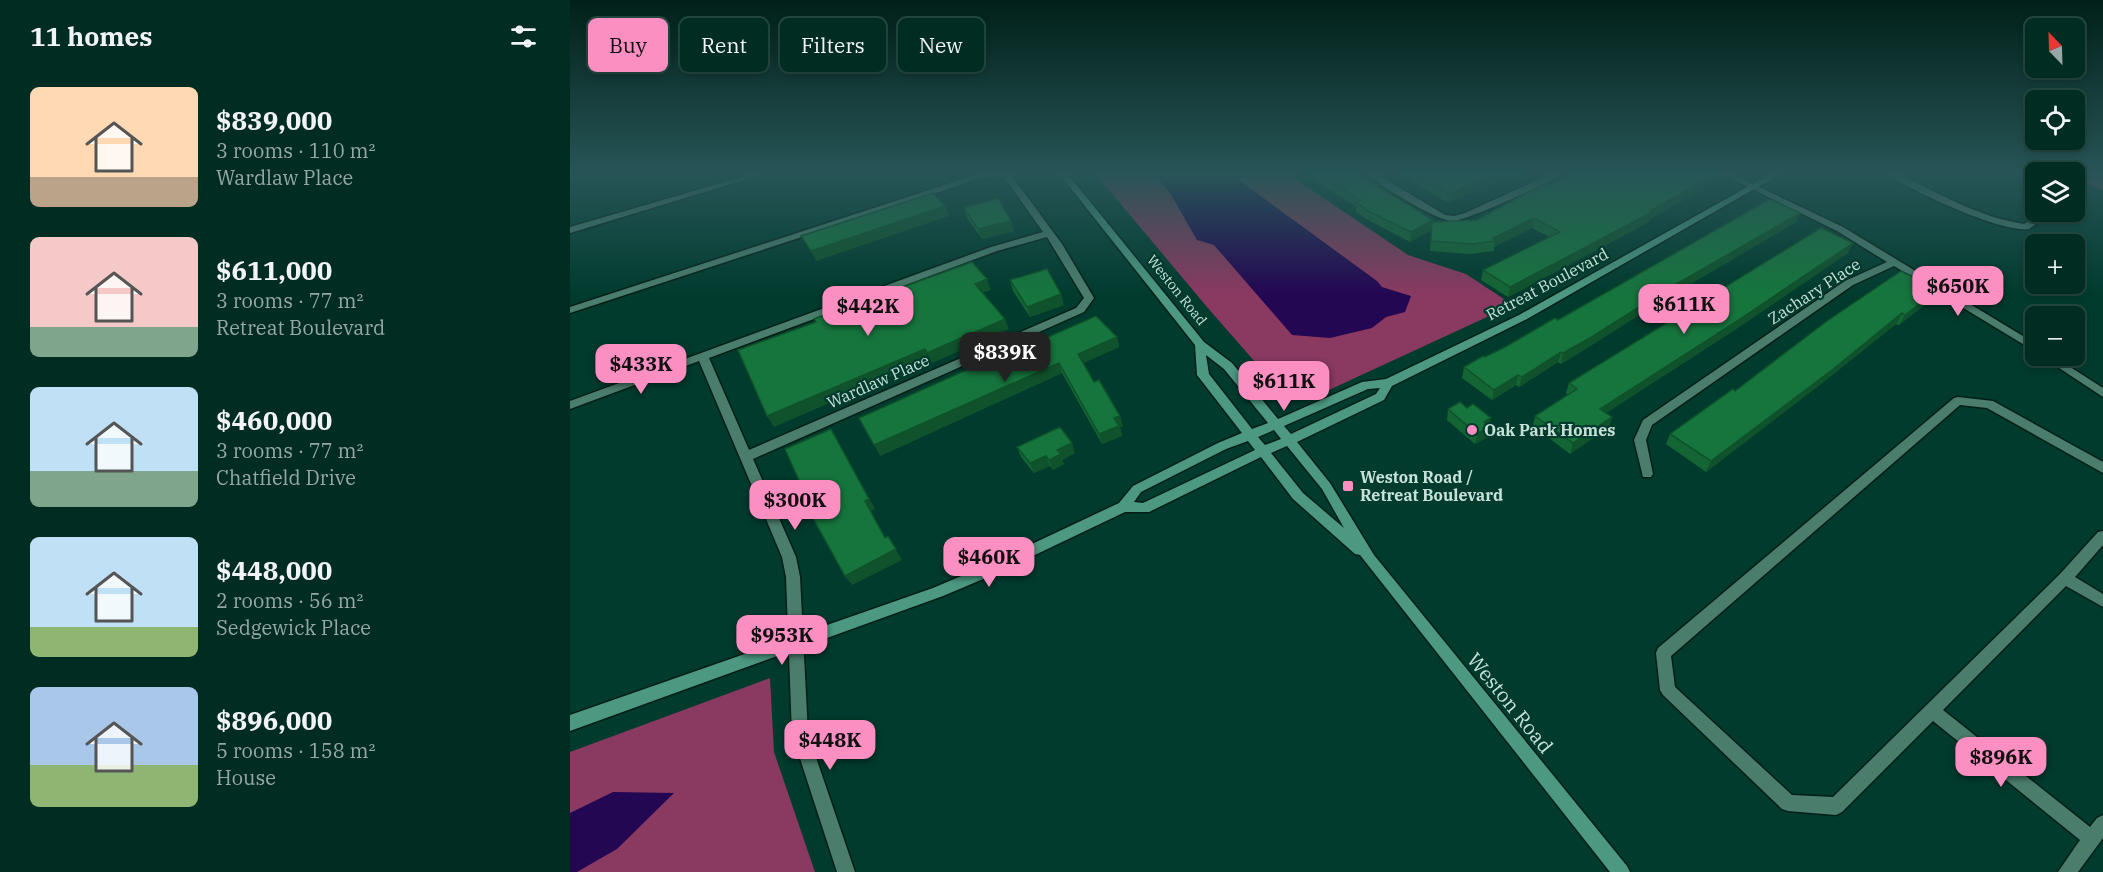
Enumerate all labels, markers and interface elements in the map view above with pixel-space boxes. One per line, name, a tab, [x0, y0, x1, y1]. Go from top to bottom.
chip: Buy	[588, 18, 668, 72]
chip: Rent	[680, 18, 768, 72]
chip: Filters	[780, 18, 886, 72]
chip: New	[898, 18, 984, 72]
north arrow	[2025, 18, 2085, 78]
map controls	[2025, 18, 2085, 366]
text: 11 homes	[30, 19, 152, 53]
icon: filters	[507, 20, 540, 53]
button: locate	[2025, 90, 2085, 150]
text: $839,000	[216, 103, 332, 137]
icon: home	[78, 111, 150, 183]
text: 3 rooms · 110 m²	[216, 137, 375, 164]
button: layers	[2025, 162, 2085, 222]
text: Wardlaw Place	[216, 164, 353, 191]
button: +	[2025, 234, 2085, 294]
street label: Retreat Boulevard	[1483, 243, 1612, 325]
street label: Weston Road	[1143, 251, 1211, 329]
text: $611,000	[216, 253, 332, 287]
street label: Zachary Place	[1764, 254, 1864, 328]
icon: home	[78, 261, 150, 333]
pin: $650K	[1916, 266, 2000, 317]
text: $650K	[1926, 272, 1990, 299]
pin: $611K	[1642, 284, 1726, 335]
pin: $442K	[826, 286, 910, 337]
text: 3 rooms · 77 m²	[216, 287, 363, 314]
text: $611K	[1652, 290, 1716, 317]
text: $442K	[836, 292, 900, 319]
button: −	[2025, 306, 2085, 366]
text: Retreat Boulevard	[216, 314, 385, 341]
pin: $839K	[963, 332, 1047, 383]
text: $839K	[973, 338, 1037, 365]
pin: $433K	[599, 344, 683, 395]
text: $433K	[609, 350, 673, 377]
street label: Wardlaw Place	[824, 350, 932, 412]
pin: $611K	[1242, 361, 1326, 412]
text: $611K	[1252, 367, 1316, 394]
text: $460,000	[216, 403, 332, 437]
icon: home	[78, 411, 150, 483]
place label: Oak Park Homes	[1484, 420, 1615, 440]
marker: Oak Park Homes	[1465, 423, 1479, 437]
text: 3 rooms · 77 m²	[216, 437, 363, 464]
text: Chatfield Drive	[216, 464, 356, 491]
place label: Weston Road / Retreat Boulevard	[1360, 467, 1503, 505]
marker: Weston Road / Retreat Boulevard	[1341, 479, 1355, 493]
pin: $300K	[753, 480, 837, 531]
text: $300K	[763, 486, 827, 513]
pin: $460K	[947, 537, 1031, 588]
text: $460K	[957, 543, 1021, 570]
text: $448,000	[216, 553, 332, 587]
icon: home	[78, 561, 150, 633]
text: 2 rooms · 56 m²	[216, 587, 363, 614]
text: Sedgewick Place	[216, 614, 371, 641]
pin: $953K	[740, 615, 824, 666]
text: $953K	[750, 621, 814, 648]
street label: Weston Road	[1461, 647, 1559, 759]
text: $896,000	[216, 703, 332, 737]
icon: home	[78, 711, 150, 783]
pin: $448K	[788, 720, 872, 771]
text: $448K	[798, 726, 862, 753]
text: 5 rooms · 158 m²	[216, 737, 375, 764]
pin: $896K	[1959, 737, 2043, 788]
text: $896K	[1969, 743, 2033, 770]
text: House	[216, 764, 276, 791]

